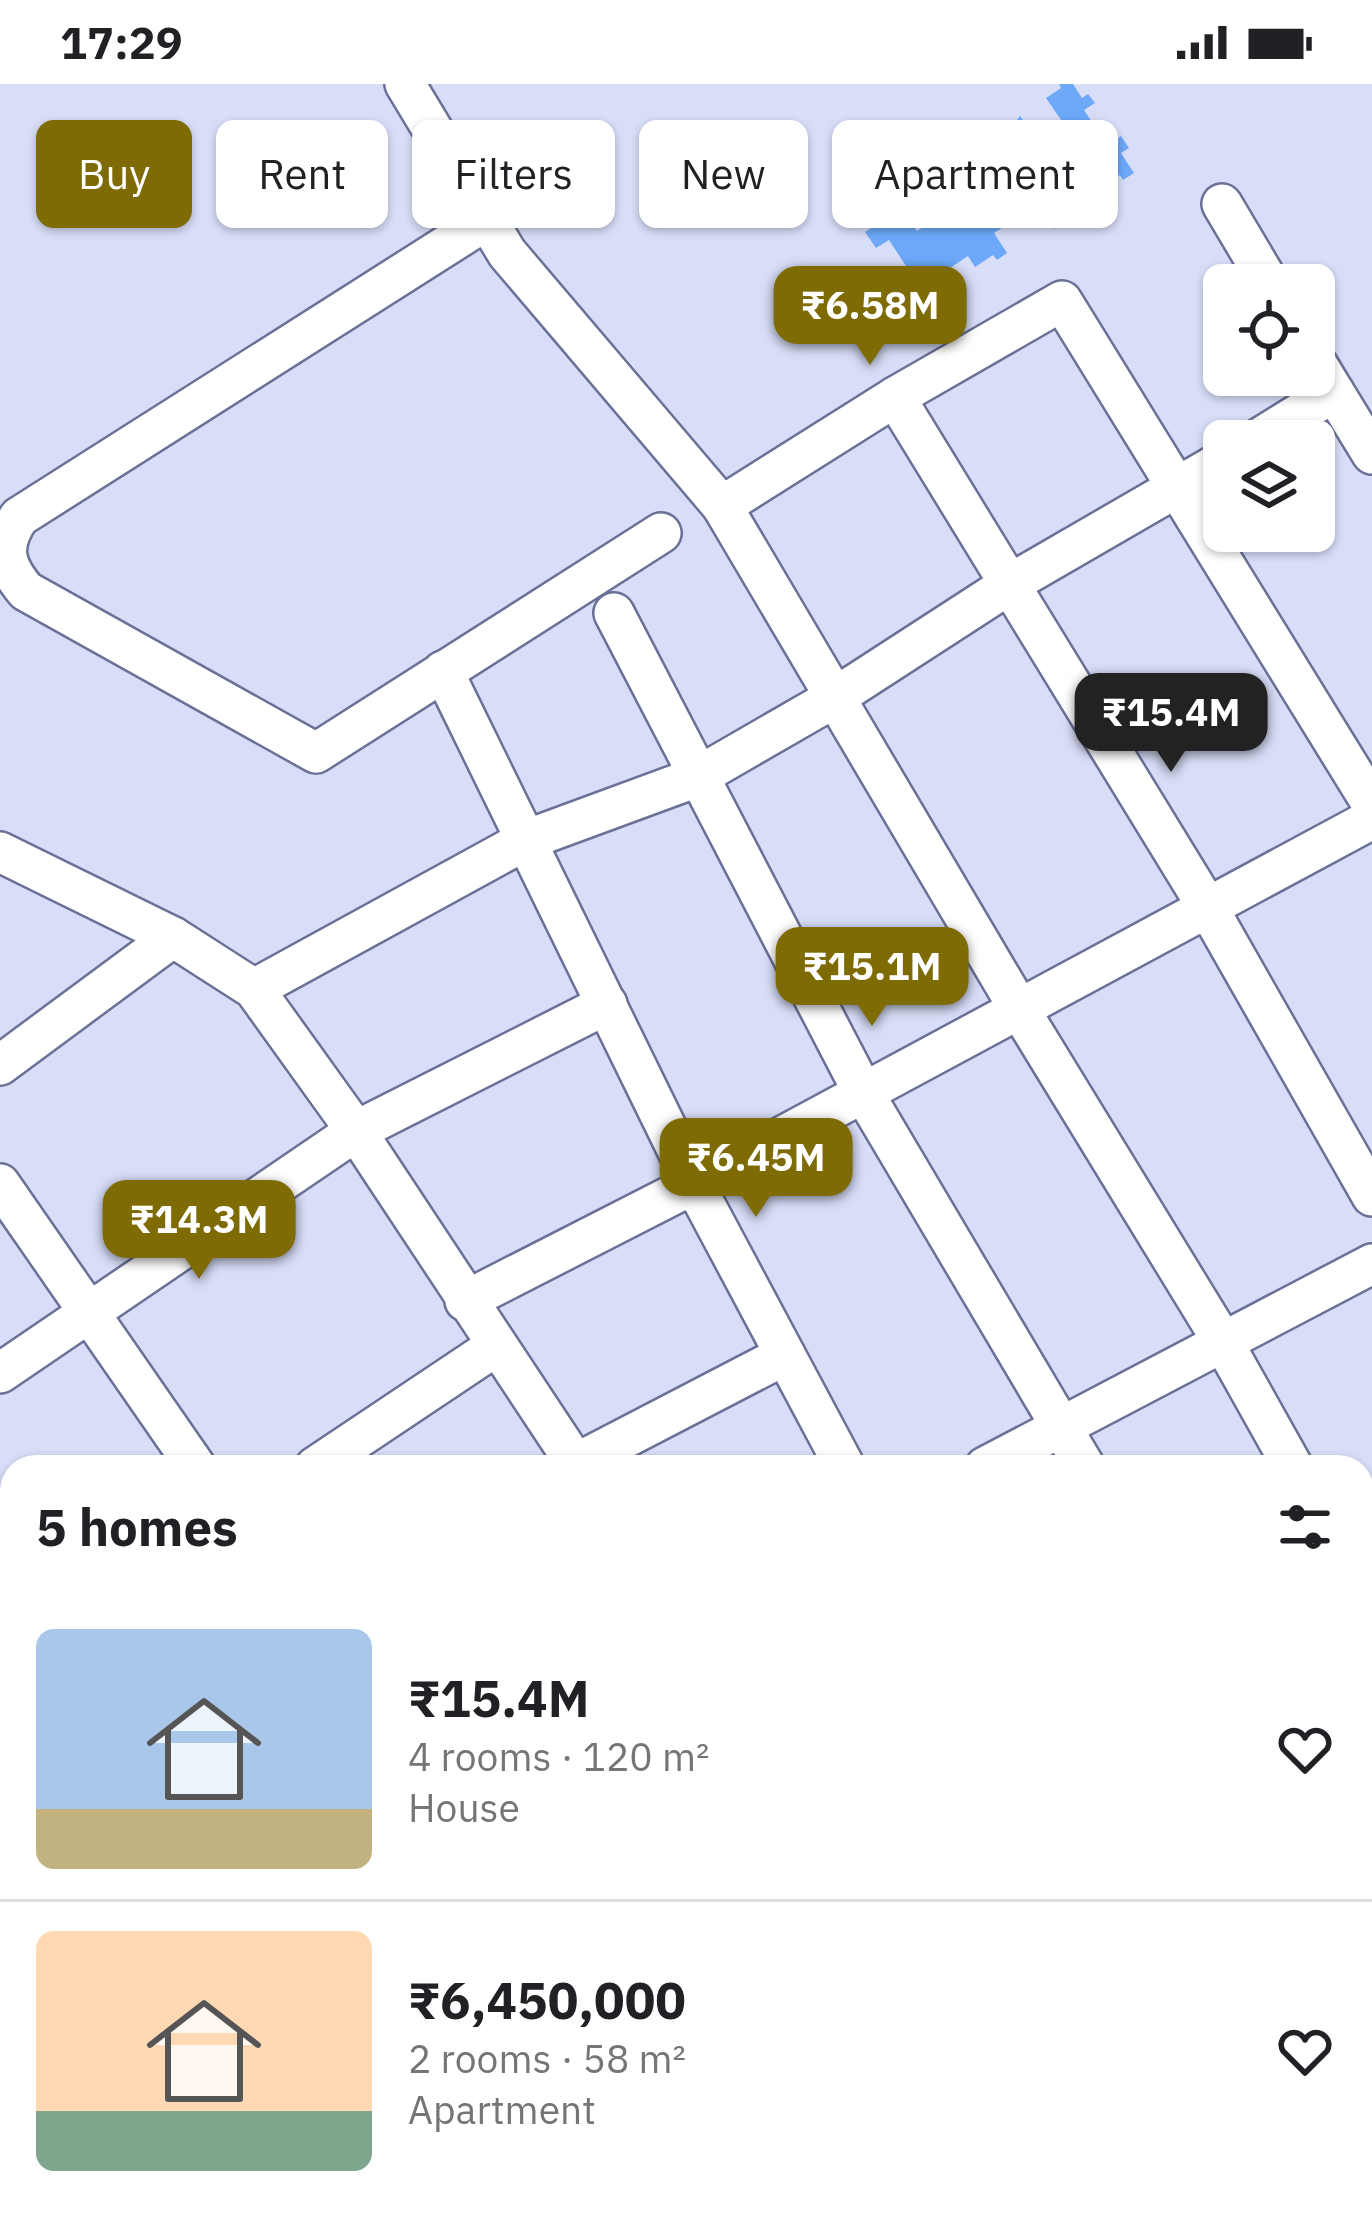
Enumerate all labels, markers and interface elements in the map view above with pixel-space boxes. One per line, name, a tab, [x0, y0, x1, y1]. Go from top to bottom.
text: 17:29	[60, 13, 183, 71]
chip: Buy	[36, 120, 192, 228]
chip: Rent	[216, 120, 388, 228]
chip: Filters	[412, 120, 615, 228]
chip: New	[639, 120, 808, 228]
chip: Apartment	[832, 120, 1118, 228]
map controls	[1203, 264, 1335, 552]
button: locate	[1203, 264, 1335, 396]
pin: ₹6.58M	[772, 266, 968, 368]
text: ₹6.58M	[801, 279, 939, 330]
button: layers	[1203, 420, 1335, 552]
pin: ₹15.4M	[1073, 673, 1269, 775]
text: ₹15.4M	[1102, 686, 1240, 737]
pin: ₹15.1M	[774, 927, 970, 1029]
text: ₹15.1M	[803, 940, 941, 991]
pin: ₹6.45M	[658, 1118, 854, 1220]
text: ₹6.45M	[687, 1131, 825, 1182]
pin: ₹14.3M	[101, 1180, 297, 1282]
text: ₹14.3M	[130, 1193, 268, 1244]
text: 5 homes	[36, 1494, 238, 1560]
icon: filters	[1272, 1494, 1338, 1560]
text: ₹15.4M	[408, 1665, 589, 1731]
icon: home	[132, 1677, 276, 1821]
icon: heart	[1272, 1716, 1338, 1782]
text: 4 rooms · 120 m²	[408, 1731, 710, 1782]
text: House	[408, 1782, 520, 1833]
text: ₹6,450,000	[408, 1967, 686, 2033]
icon: home	[132, 1979, 276, 2123]
icon: heart	[1272, 2018, 1338, 2084]
text: 2 rooms · 58 m²	[408, 2033, 686, 2084]
text: Apartment	[408, 2084, 596, 2135]

